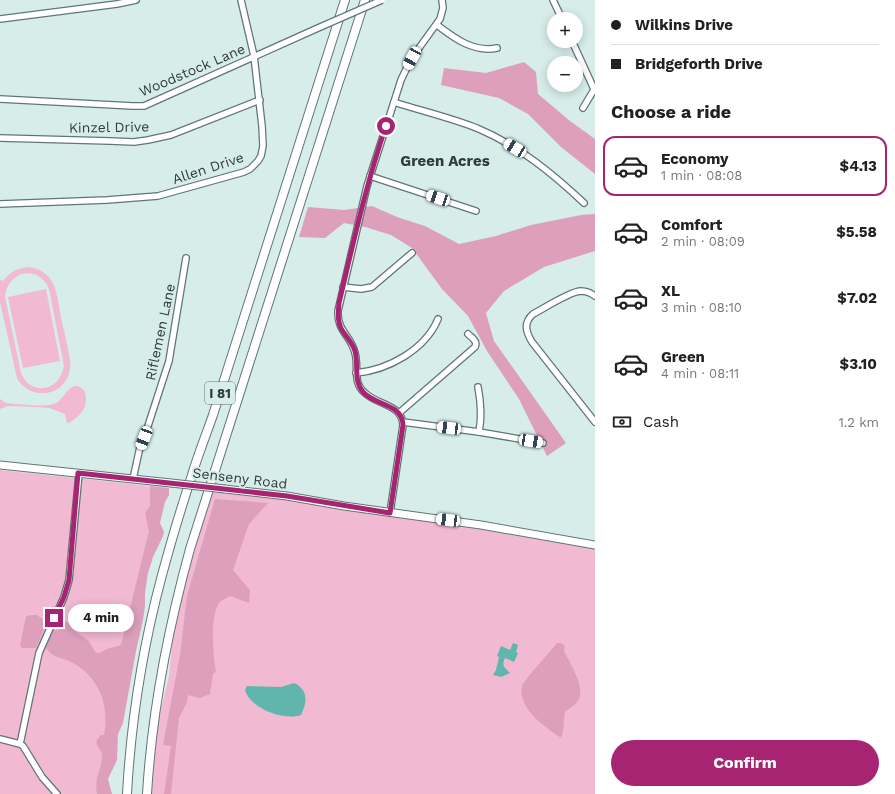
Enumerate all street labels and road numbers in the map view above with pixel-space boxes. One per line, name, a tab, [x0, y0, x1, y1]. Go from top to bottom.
street label: Woodstock Lane	[137, 40, 247, 100]
street label: Kinzel Drive	[69, 118, 149, 136]
street label: Allen Drive	[170, 149, 246, 187]
street label: Riflemen Lane	[142, 282, 178, 382]
road number: I 81	[205, 382, 235, 404]
street label: Senseny Road	[192, 464, 288, 492]

